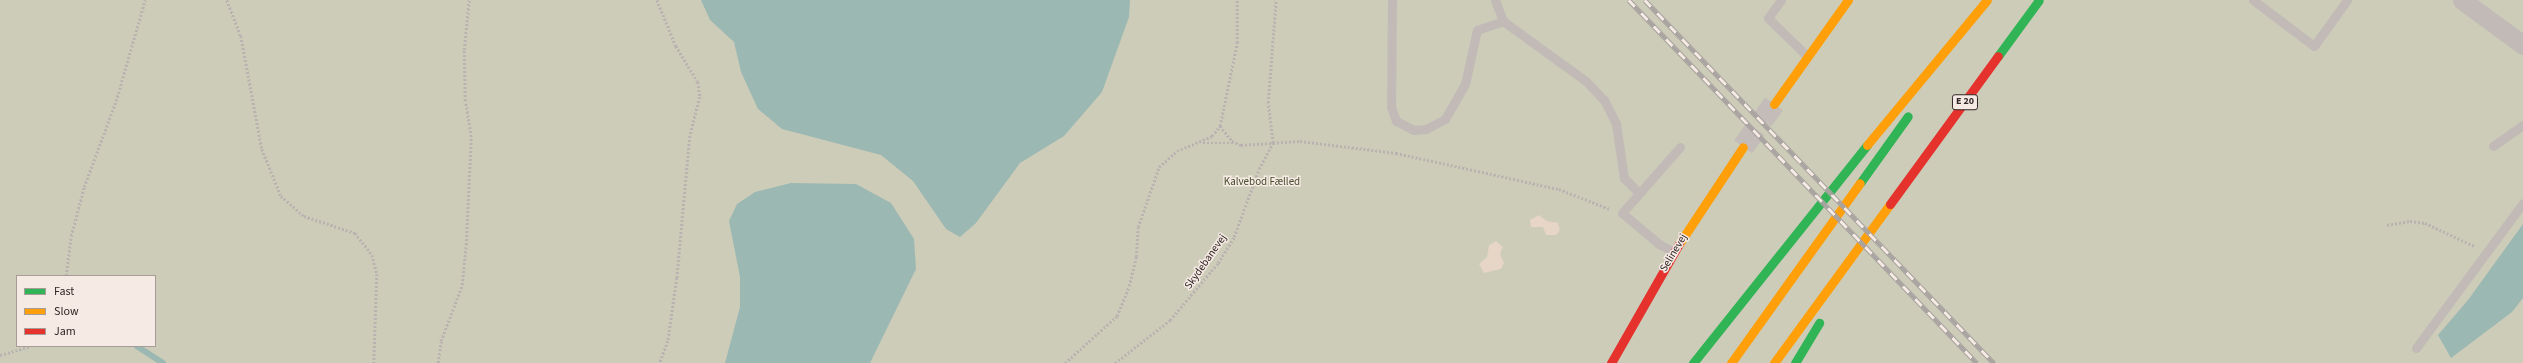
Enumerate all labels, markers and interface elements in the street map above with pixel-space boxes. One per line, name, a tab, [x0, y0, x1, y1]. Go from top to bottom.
road number: E 20	[1951, 94, 1979, 110]
park label: Kalvebod Fælled	[1224, 175, 1300, 189]
street label: Skydebanevej	[1182, 232, 1230, 292]
street label: Selinevej	[1658, 232, 1690, 274]
legend	[16, 275, 156, 347]
text: Fast	[54, 283, 74, 300]
text: Slow	[54, 303, 79, 320]
text: Jam	[54, 323, 76, 340]

